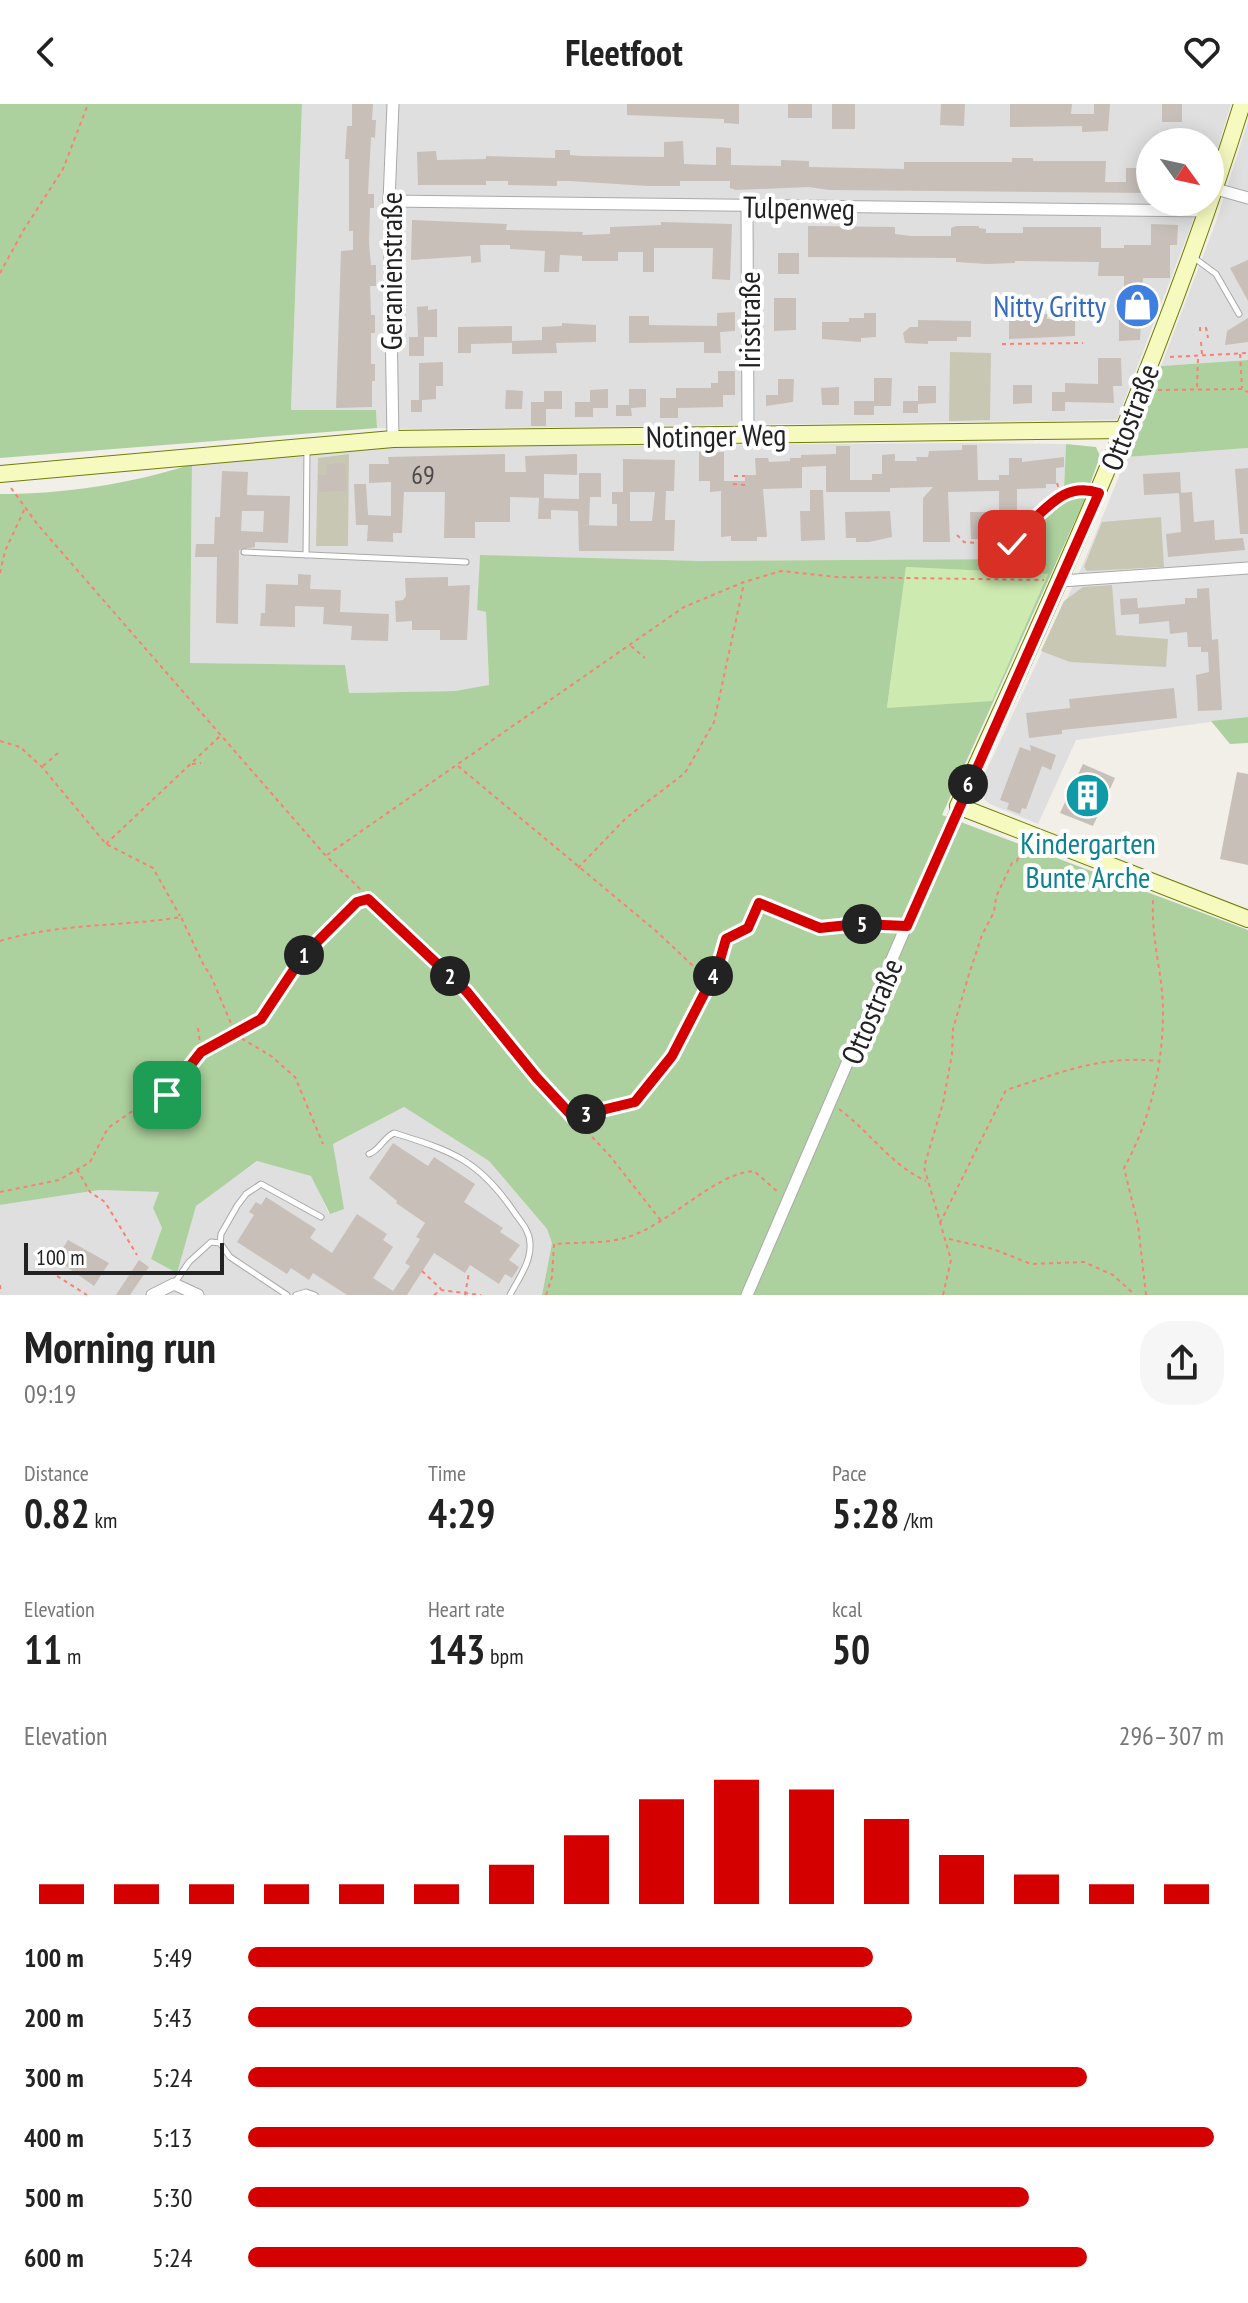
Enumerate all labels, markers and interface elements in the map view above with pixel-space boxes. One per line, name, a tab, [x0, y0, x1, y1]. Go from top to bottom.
text: Fleetfoot	[565, 29, 683, 76]
icon: back	[24, 30, 68, 74]
icon: heart	[1180, 30, 1224, 74]
north arrow	[1136, 128, 1224, 216]
map controls	[1136, 128, 1224, 216]
street label: Tulpenweg	[743, 187, 855, 227]
street label: Geranienstraße	[371, 192, 410, 350]
street label: Irisstraße	[729, 271, 768, 369]
shop icon: Nitty Gritty	[1113, 281, 1161, 329]
place label: Nitty Gritty	[993, 286, 1107, 325]
street label: Ottostraße	[1091, 358, 1167, 476]
street label: Notinger Weg	[645, 414, 787, 456]
house number: 69	[411, 458, 435, 491]
pin	[978, 510, 1046, 578]
icon: check	[990, 522, 1034, 566]
pin: 6	[948, 764, 988, 804]
text: 6	[963, 770, 973, 798]
building icon: Kindergarten Bunte Arche	[1064, 772, 1112, 820]
place label: Kindergarten Bunte Arche	[1020, 823, 1156, 896]
pin: 5	[842, 904, 882, 944]
text: 5	[857, 910, 867, 938]
pin: 1	[284, 935, 324, 975]
text: 1	[299, 941, 309, 969]
street label: Ottostraße	[831, 952, 911, 1070]
pin: 2	[430, 956, 470, 996]
pin: 4	[693, 956, 733, 996]
text: 2	[445, 962, 455, 990]
text: 4	[708, 962, 718, 990]
pin	[133, 1061, 201, 1129]
icon: arrive	[145, 1073, 189, 1117]
pin: 3	[566, 1094, 606, 1134]
text: 3	[581, 1100, 591, 1128]
scale bar	[24, 1239, 224, 1275]
text: 100 m	[36, 1243, 85, 1271]
text: Morning run	[24, 1318, 216, 1375]
button: share	[1140, 1321, 1224, 1405]
text: 09:19	[24, 1377, 76, 1410]
text: Distance	[24, 1459, 89, 1487]
text: Time	[428, 1459, 466, 1487]
text: Pace	[832, 1459, 867, 1487]
text: 0.82	[24, 1487, 90, 1539]
text: 4:29	[428, 1487, 495, 1539]
text: 5:28	[832, 1487, 899, 1539]
text: km	[90, 1506, 117, 1534]
text: /km	[899, 1506, 933, 1534]
text: Elevation	[24, 1595, 95, 1623]
text: Heart rate	[428, 1595, 505, 1623]
text: kcal	[832, 1595, 862, 1623]
text: 11	[24, 1623, 62, 1675]
text: 143	[428, 1623, 485, 1675]
text: 50	[832, 1623, 870, 1675]
text: m	[62, 1642, 81, 1670]
text: bpm	[485, 1642, 523, 1670]
text: Elevation	[24, 1719, 107, 1752]
text: 296–307 m	[1119, 1719, 1224, 1752]
text: 100 m	[24, 1941, 84, 1974]
text: 5:49	[152, 1941, 192, 1974]
text: 200 m	[24, 2001, 84, 2034]
text: 5:43	[152, 2001, 192, 2034]
text: 300 m	[24, 2061, 84, 2094]
text: 5:24	[152, 2061, 192, 2094]
text: 400 m	[24, 2121, 84, 2154]
text: 5:13	[152, 2121, 192, 2154]
text: 500 m	[24, 2181, 84, 2214]
text: 5:30	[152, 2181, 192, 2214]
text: 600 m	[24, 2241, 84, 2274]
text: 5:24	[152, 2241, 192, 2274]

